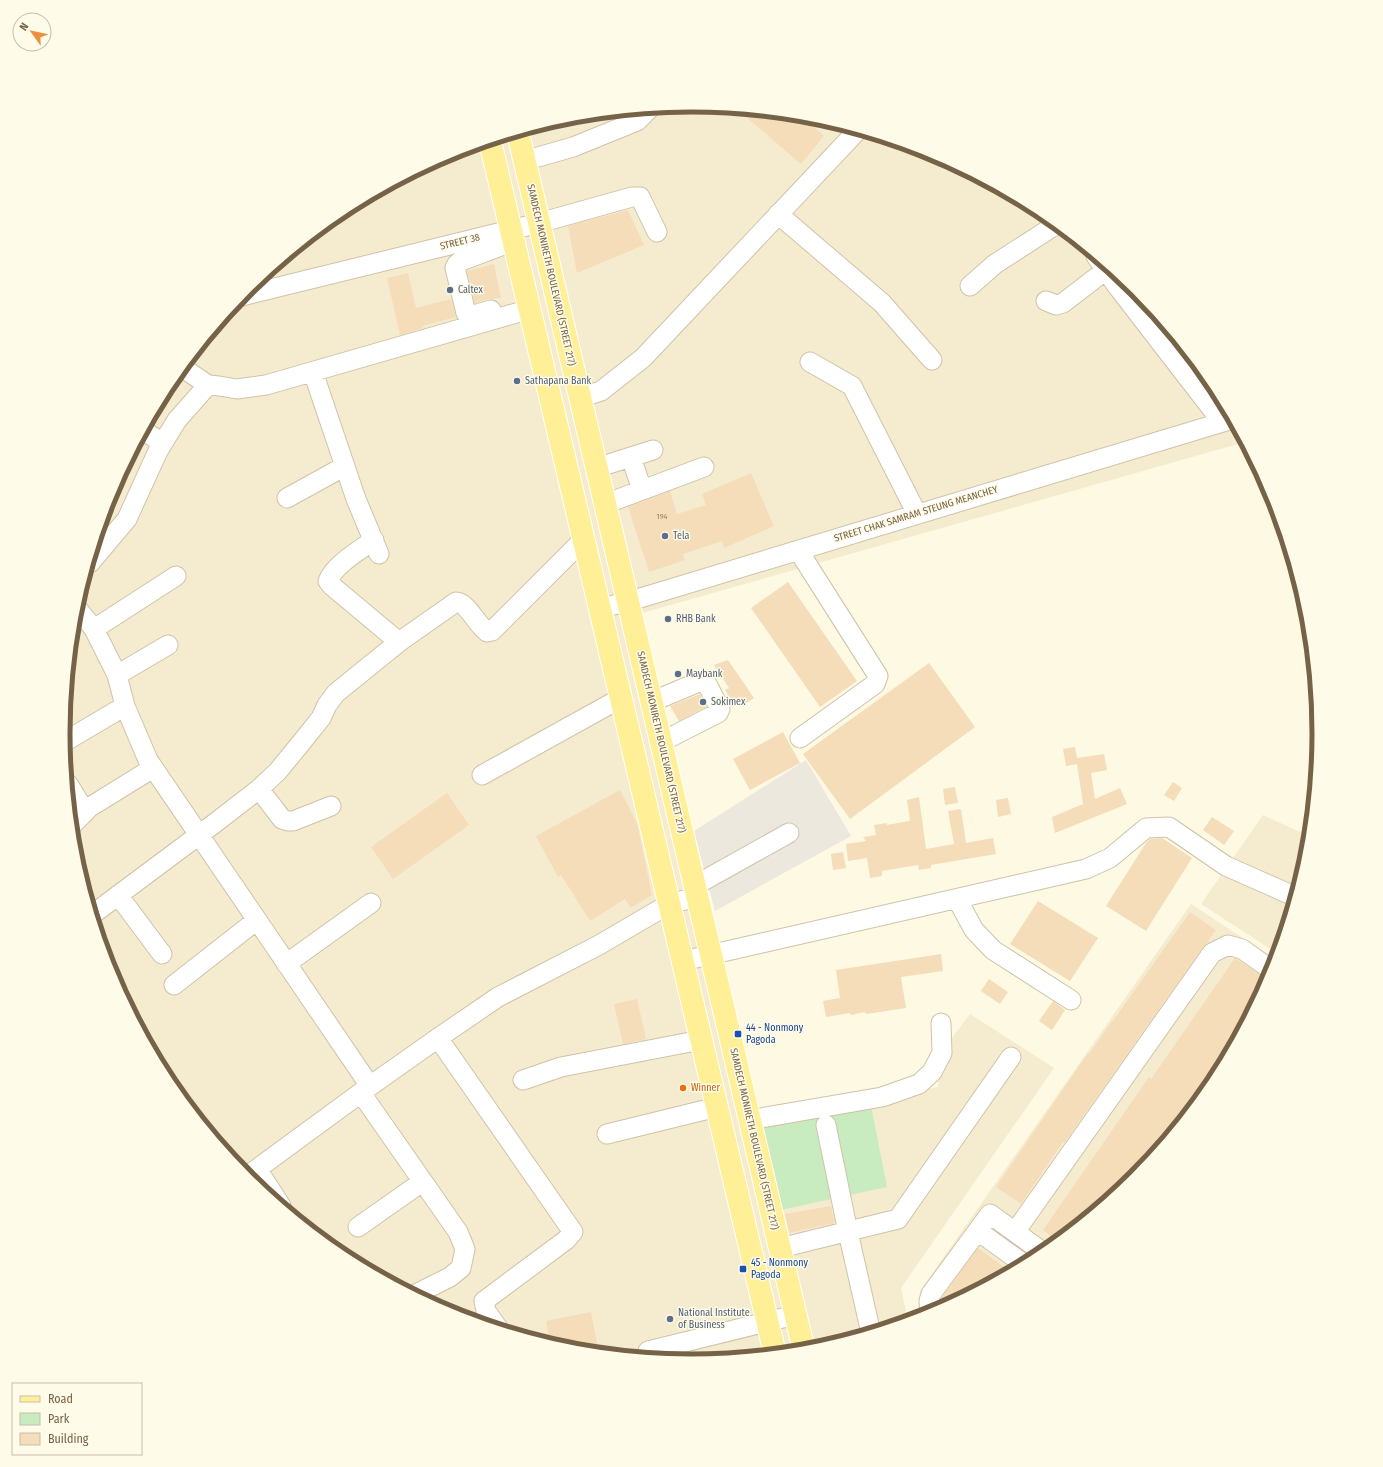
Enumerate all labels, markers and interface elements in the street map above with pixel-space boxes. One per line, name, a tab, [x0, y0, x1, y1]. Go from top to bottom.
north arrow	[12, 12, 52, 52]
text: N	[17, 21, 31, 33]
street label: SAMDECH MONIRETH BOULEVARD (STREET 217)	[524, 183, 579, 367]
street label: STREET 38	[439, 231, 481, 253]
place label: Caltex	[458, 284, 483, 296]
marker: Caltex	[445, 285, 455, 295]
place label: Sathapana Bank	[525, 375, 592, 387]
marker: Sathapana Bank	[512, 376, 522, 386]
street label: STREET CHAK SAMRAM STEUNG MEANCHEY	[833, 483, 999, 545]
house number: 194	[657, 512, 668, 521]
place label: Tela	[673, 530, 690, 542]
marker: Tela	[660, 531, 670, 541]
place label: RHB Bank	[676, 613, 716, 625]
marker: RHB Bank	[663, 614, 673, 624]
street label: SAMDECH MONIRETH BOULEVARD (STREET 217)	[634, 650, 689, 834]
place label: Maybank	[686, 668, 723, 680]
marker: Maybank	[673, 669, 683, 679]
place label: Sokimex	[711, 696, 746, 708]
marker: Sokimex	[698, 697, 708, 707]
place label: 44 - Nonmony Pagoda	[746, 1022, 804, 1046]
marker: 44 - Nonmony Pagoda	[733, 1029, 743, 1039]
street label: SAMDECH MONIRETH BOULEVARD (STREET 217)	[727, 1047, 782, 1231]
place label: Winner	[691, 1082, 720, 1094]
marker: Winner	[678, 1083, 688, 1093]
place label: 45 - Nonmony Pagoda	[751, 1257, 808, 1281]
marker: 45 - Nonmony Pagoda	[738, 1264, 748, 1274]
place label: National Institute of Business	[678, 1307, 750, 1331]
marker: National Institute of Business	[665, 1314, 675, 1324]
legend	[12, 1383, 142, 1455]
text: Road	[48, 1392, 73, 1406]
text: Park	[48, 1412, 70, 1426]
text: Building	[48, 1432, 89, 1446]

